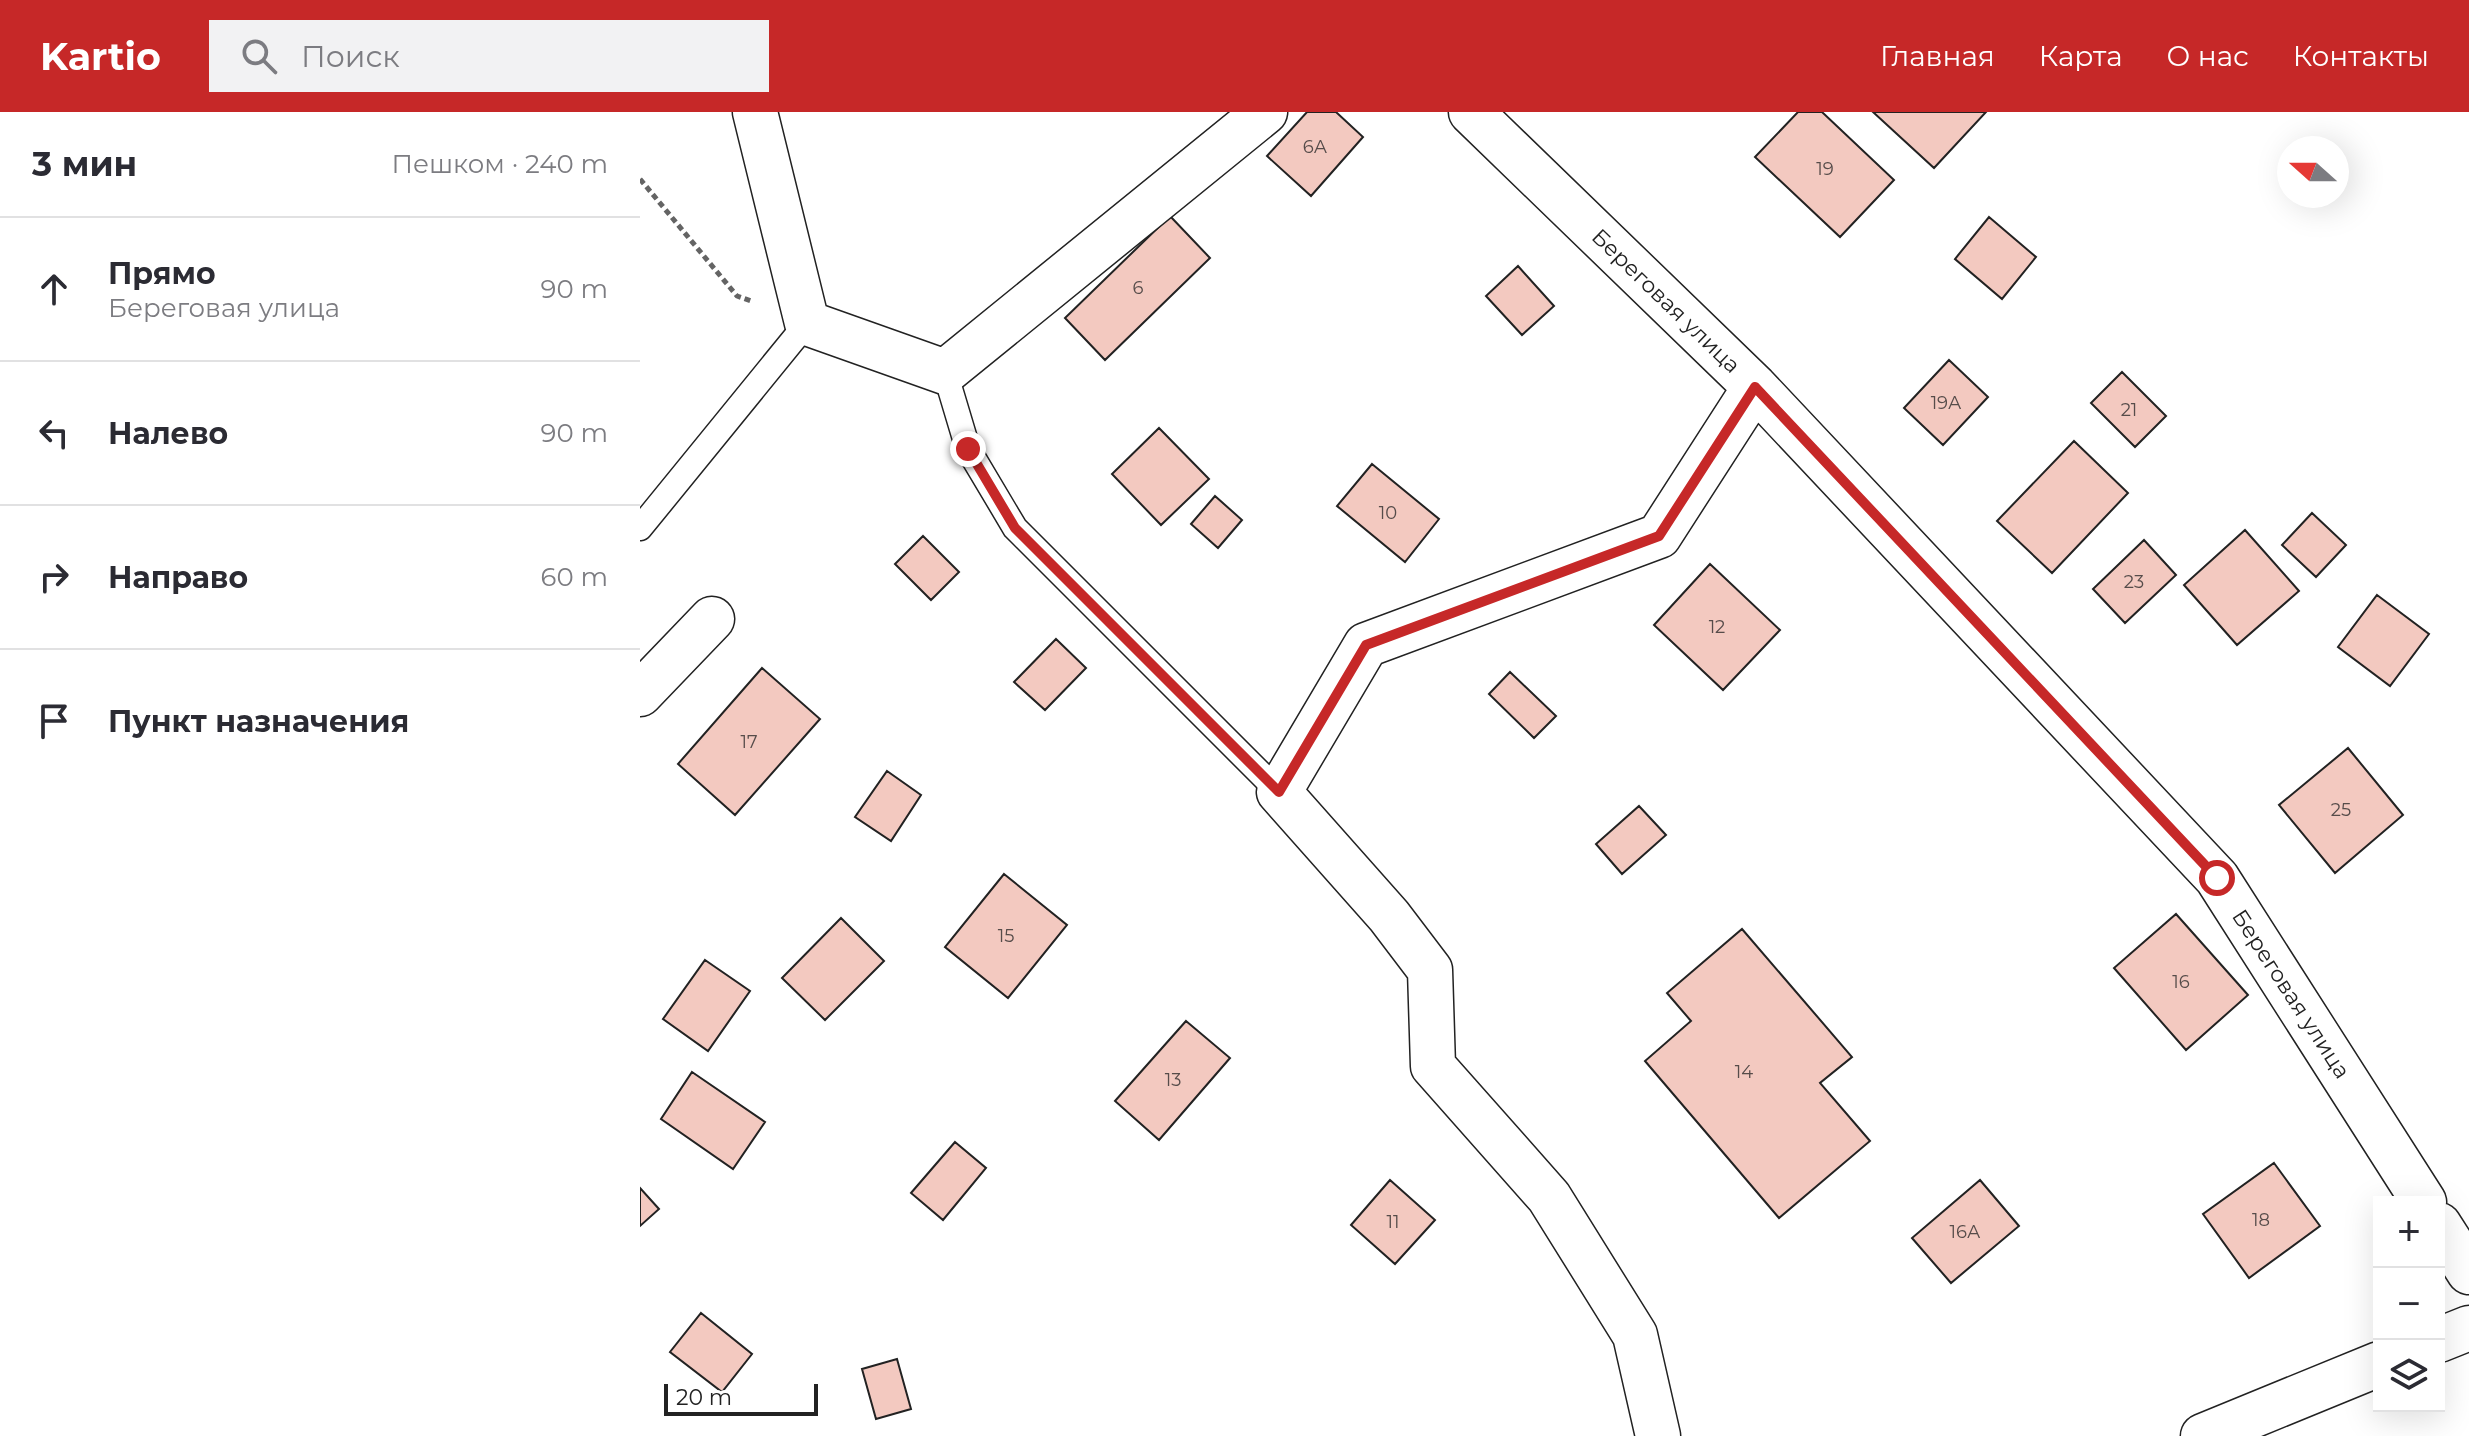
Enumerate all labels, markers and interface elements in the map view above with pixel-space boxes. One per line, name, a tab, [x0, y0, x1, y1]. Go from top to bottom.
search box	[209, 20, 769, 92]
text: Kartio	[40, 33, 161, 80]
icon: search	[237, 34, 281, 78]
text: Поиск	[301, 38, 400, 75]
text: Главная	[1880, 39, 1995, 73]
text: Карта	[2039, 39, 2123, 73]
text: О нас	[2167, 39, 2249, 73]
text: Контакты	[2293, 39, 2429, 73]
house number: 6А	[1303, 136, 1328, 158]
north arrow	[2277, 136, 2349, 208]
text: 3 мин	[32, 143, 137, 185]
text: Пешком · 240 m	[391, 148, 608, 180]
house number: 19	[1816, 158, 1834, 180]
street label: Береговая улица	[1586, 223, 1746, 379]
text: Прямо	[108, 255, 216, 292]
icon: ahead	[32, 267, 76, 311]
text: 90 m	[541, 273, 608, 305]
house number: 6	[1133, 277, 1144, 299]
text: Береговая улица	[108, 292, 340, 324]
house number: 19А	[1931, 392, 1962, 414]
house number: 21	[2121, 399, 2137, 421]
icon: left	[32, 411, 76, 455]
text: Налево	[108, 415, 228, 452]
text: 90 m	[541, 417, 608, 449]
route end	[950, 431, 986, 467]
house number: 10	[1379, 502, 1397, 524]
icon: right	[32, 555, 76, 599]
text: Направо	[108, 559, 248, 596]
text: 60 m	[541, 561, 608, 593]
house number: 23	[2124, 571, 2144, 593]
house number: 12	[1709, 616, 1725, 638]
icon: arrive	[32, 699, 76, 743]
text: Пункт назначения	[108, 703, 409, 740]
house number: 17	[740, 731, 758, 753]
house number: 25	[2331, 799, 2351, 821]
route start	[2199, 860, 2235, 896]
street label: Береговая улица	[2226, 904, 2356, 1084]
house number: 15	[998, 925, 1014, 947]
house number: 16	[2172, 971, 2190, 993]
house number: 14	[1735, 1061, 1753, 1083]
house number: 13	[1165, 1069, 1181, 1091]
map controls	[2373, 1196, 2445, 1412]
button: +	[2373, 1196, 2445, 1268]
house number: 18	[2252, 1209, 2270, 1231]
house number: 11	[1387, 1211, 1400, 1233]
house number: 16А	[1950, 1221, 1981, 1243]
button: −	[2373, 1268, 2445, 1340]
button: layers	[2373, 1340, 2445, 1412]
scale bar	[664, 1380, 818, 1416]
text: 20 m	[676, 1384, 732, 1411]

